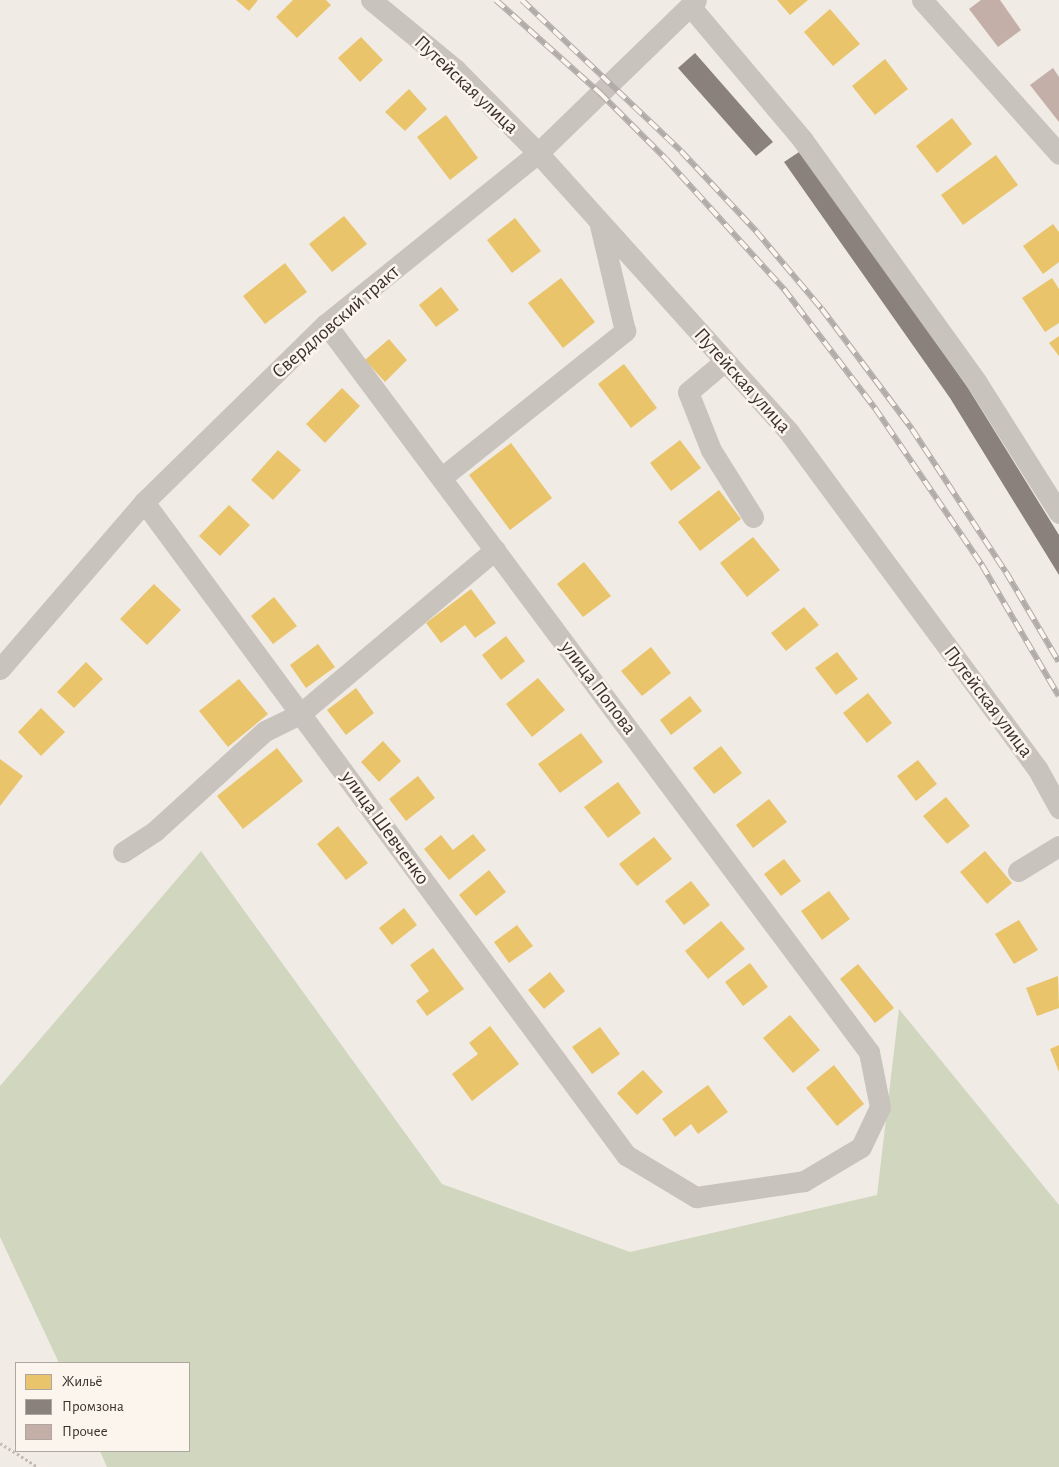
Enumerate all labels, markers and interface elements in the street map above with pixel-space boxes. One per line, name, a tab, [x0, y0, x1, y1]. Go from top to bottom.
street label: Путейская улица	[409, 31, 523, 139]
street label: Свердловский тракт	[267, 260, 405, 384]
street label: Путейская улица	[688, 323, 796, 439]
street label: улица Попова	[555, 636, 641, 740]
street label: Путейская улица	[938, 641, 1038, 763]
street label: улица Шевченко	[336, 766, 434, 890]
legend	[15, 1362, 190, 1452]
text: Жильё	[62, 1374, 102, 1389]
text: Промзона	[62, 1399, 124, 1414]
text: Прочее	[62, 1424, 108, 1439]

